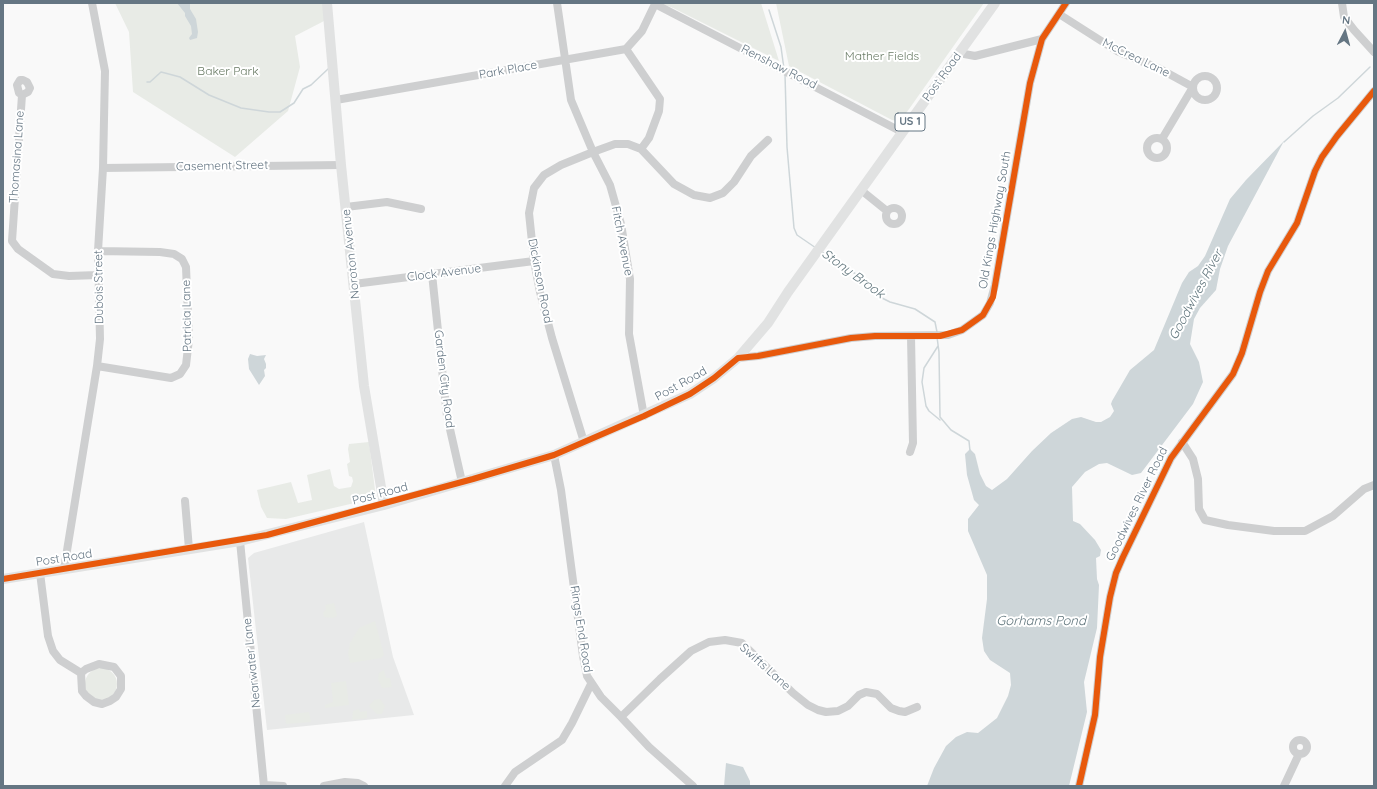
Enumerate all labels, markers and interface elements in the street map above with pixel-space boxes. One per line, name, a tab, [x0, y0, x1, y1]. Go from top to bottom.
north arrow	[1325, 12, 1365, 52]
text: N	[1341, 13, 1351, 27]
street label: McCrea Lane	[1100, 36, 1172, 80]
street label: Renshaw Road	[739, 42, 819, 92]
park label: Mather Fields	[845, 49, 919, 63]
street label: Post Road	[919, 50, 965, 104]
street label: Park Place	[478, 58, 538, 82]
park label: Baker Park	[197, 64, 259, 78]
street label: Thomasina Lane	[7, 110, 27, 204]
road number: US 1	[895, 113, 925, 131]
street label: Old Kings Highway South	[976, 150, 1014, 290]
street label: Casement Street	[176, 158, 268, 174]
street label: Fitch Avenue	[608, 205, 636, 277]
street label: Noroton Avenue	[339, 208, 363, 300]
street label: Dickinson Road	[525, 237, 555, 325]
water label: Stony Brook	[819, 246, 887, 302]
water label: Goodwives River	[1166, 247, 1226, 343]
street label: Dubois Street	[91, 250, 107, 324]
street label: Clock Avenue	[406, 261, 482, 285]
street label: Patricia Lane	[179, 280, 195, 352]
street label: Garden City Road	[431, 329, 457, 429]
street label: Post Road	[653, 364, 709, 404]
street label: Goodwives River Road	[1103, 445, 1171, 563]
street label: Post Road	[351, 480, 409, 508]
street label: Post Road	[35, 546, 93, 570]
street label: Rings End Road	[567, 584, 595, 674]
water label: Gorhams Pond	[996, 613, 1086, 629]
street label: Nearwater Lane	[240, 617, 264, 709]
street label: Swifts Lane	[737, 640, 793, 694]

